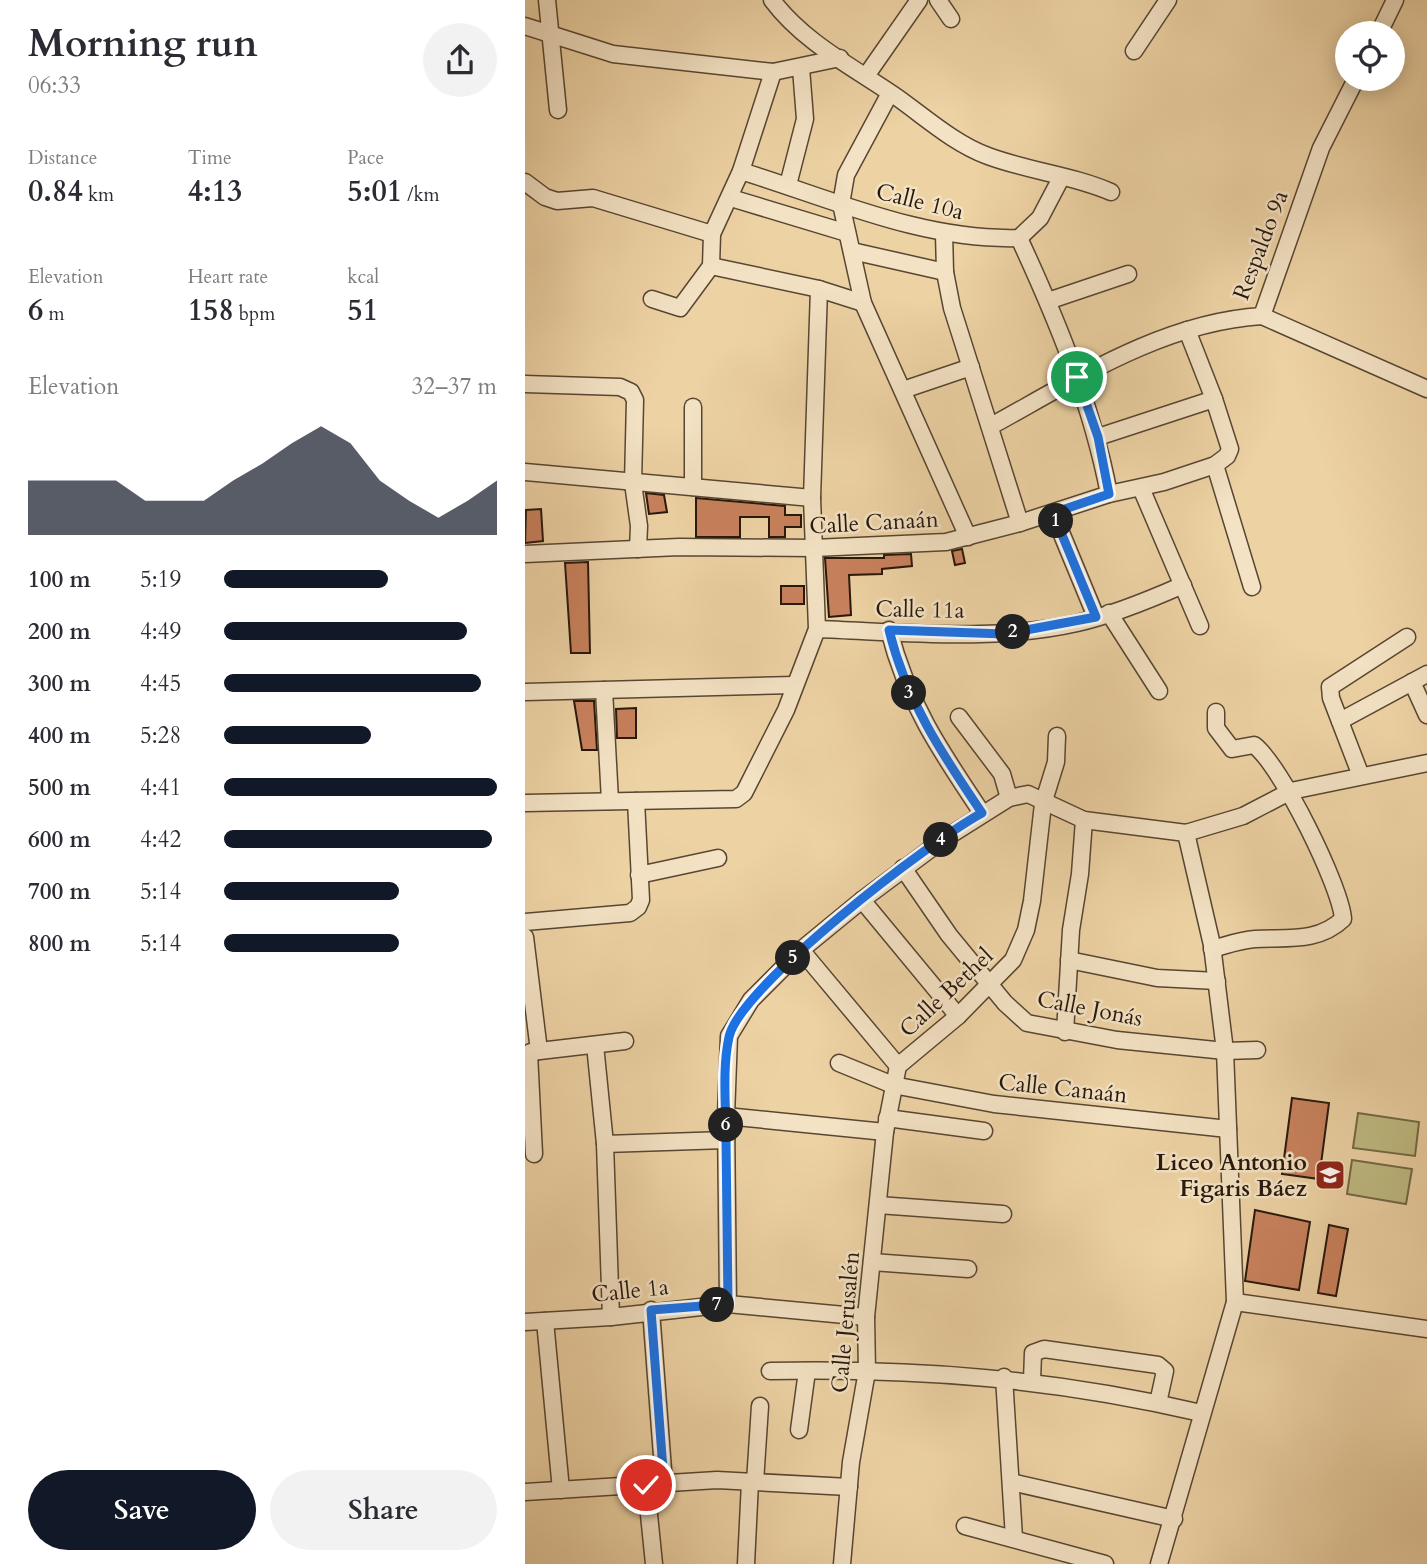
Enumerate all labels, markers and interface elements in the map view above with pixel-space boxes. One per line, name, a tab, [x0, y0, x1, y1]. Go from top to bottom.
text: Morning run	[28, 18, 258, 70]
map controls	[1335, 21, 1405, 91]
button: locate	[1335, 21, 1405, 91]
button: share	[423, 23, 497, 97]
text: 06:33	[28, 70, 81, 101]
text: Distance	[28, 145, 97, 171]
text: Time	[188, 145, 232, 171]
text: Pace	[347, 145, 384, 171]
text: 0.84	[28, 171, 83, 212]
text: 4:13	[188, 171, 242, 212]
text: 5:01	[347, 171, 402, 212]
street label: Calle 10a	[873, 176, 967, 227]
text: km	[83, 182, 114, 208]
text: /km	[402, 182, 440, 208]
street label: Respaldo 9a	[1225, 186, 1296, 304]
text: Elevation	[28, 264, 103, 290]
text: Heart rate	[188, 264, 268, 290]
text: kcal	[347, 264, 379, 290]
text: 6	[28, 290, 43, 331]
text: 158	[188, 290, 234, 331]
text: 51	[347, 290, 378, 331]
text: m	[43, 301, 65, 327]
text: bpm	[234, 301, 275, 327]
pin	[1047, 347, 1107, 407]
icon: arrive	[1058, 358, 1096, 396]
text: Elevation	[28, 371, 119, 402]
text: 32–37 m	[412, 371, 497, 402]
street label: Calle Canaán	[809, 504, 939, 541]
pin: 1	[1039, 504, 1073, 538]
text: 1	[1051, 507, 1060, 533]
text: 100 m	[28, 564, 91, 595]
text: 5:19	[140, 564, 181, 595]
street label: Calle 11a	[875, 593, 965, 626]
pin: 2	[995, 614, 1030, 650]
text: 200 m	[28, 616, 91, 647]
text: 4:49	[140, 616, 181, 647]
text: 2	[1008, 618, 1017, 644]
text: 300 m	[28, 668, 91, 699]
text: 4:45	[140, 668, 181, 699]
pin: 3	[891, 676, 927, 710]
text: 3	[904, 679, 913, 705]
text: 400 m	[28, 720, 91, 751]
text: 5:28	[140, 720, 181, 751]
text: 500 m	[28, 772, 91, 803]
text: 4:41	[140, 772, 181, 803]
pin: 4	[923, 822, 959, 858]
text: 600 m	[28, 824, 91, 855]
text: 4:42	[140, 824, 181, 855]
text: 4	[936, 826, 945, 852]
text: 700 m	[28, 876, 91, 907]
text: 5:14	[140, 876, 181, 907]
text: 800 m	[28, 928, 91, 959]
text: 5:14	[140, 928, 181, 959]
pin: 5	[775, 940, 811, 976]
street label: Calle Bethel	[893, 941, 1000, 1044]
text: 5	[788, 944, 797, 970]
street label: Calle Jonás	[1035, 983, 1145, 1034]
street label: Calle Canaán	[997, 1066, 1129, 1111]
pin: 6	[709, 1108, 743, 1142]
text: 6	[721, 1111, 730, 1137]
place label: Liceo Antonio Figaris Báez	[1156, 1147, 1307, 1204]
school or university icon: Liceo Antonio Figaris Báez	[1313, 1158, 1347, 1192]
street label: Calle Jerusalén	[824, 1250, 867, 1394]
street label: Calle 1a	[590, 1271, 670, 1310]
pin: 7	[699, 1288, 735, 1322]
text: 7	[712, 1291, 721, 1317]
pin	[616, 1455, 676, 1515]
icon: check	[627, 1466, 665, 1504]
button: Save	[28, 1470, 256, 1550]
button: Share	[270, 1470, 497, 1550]

